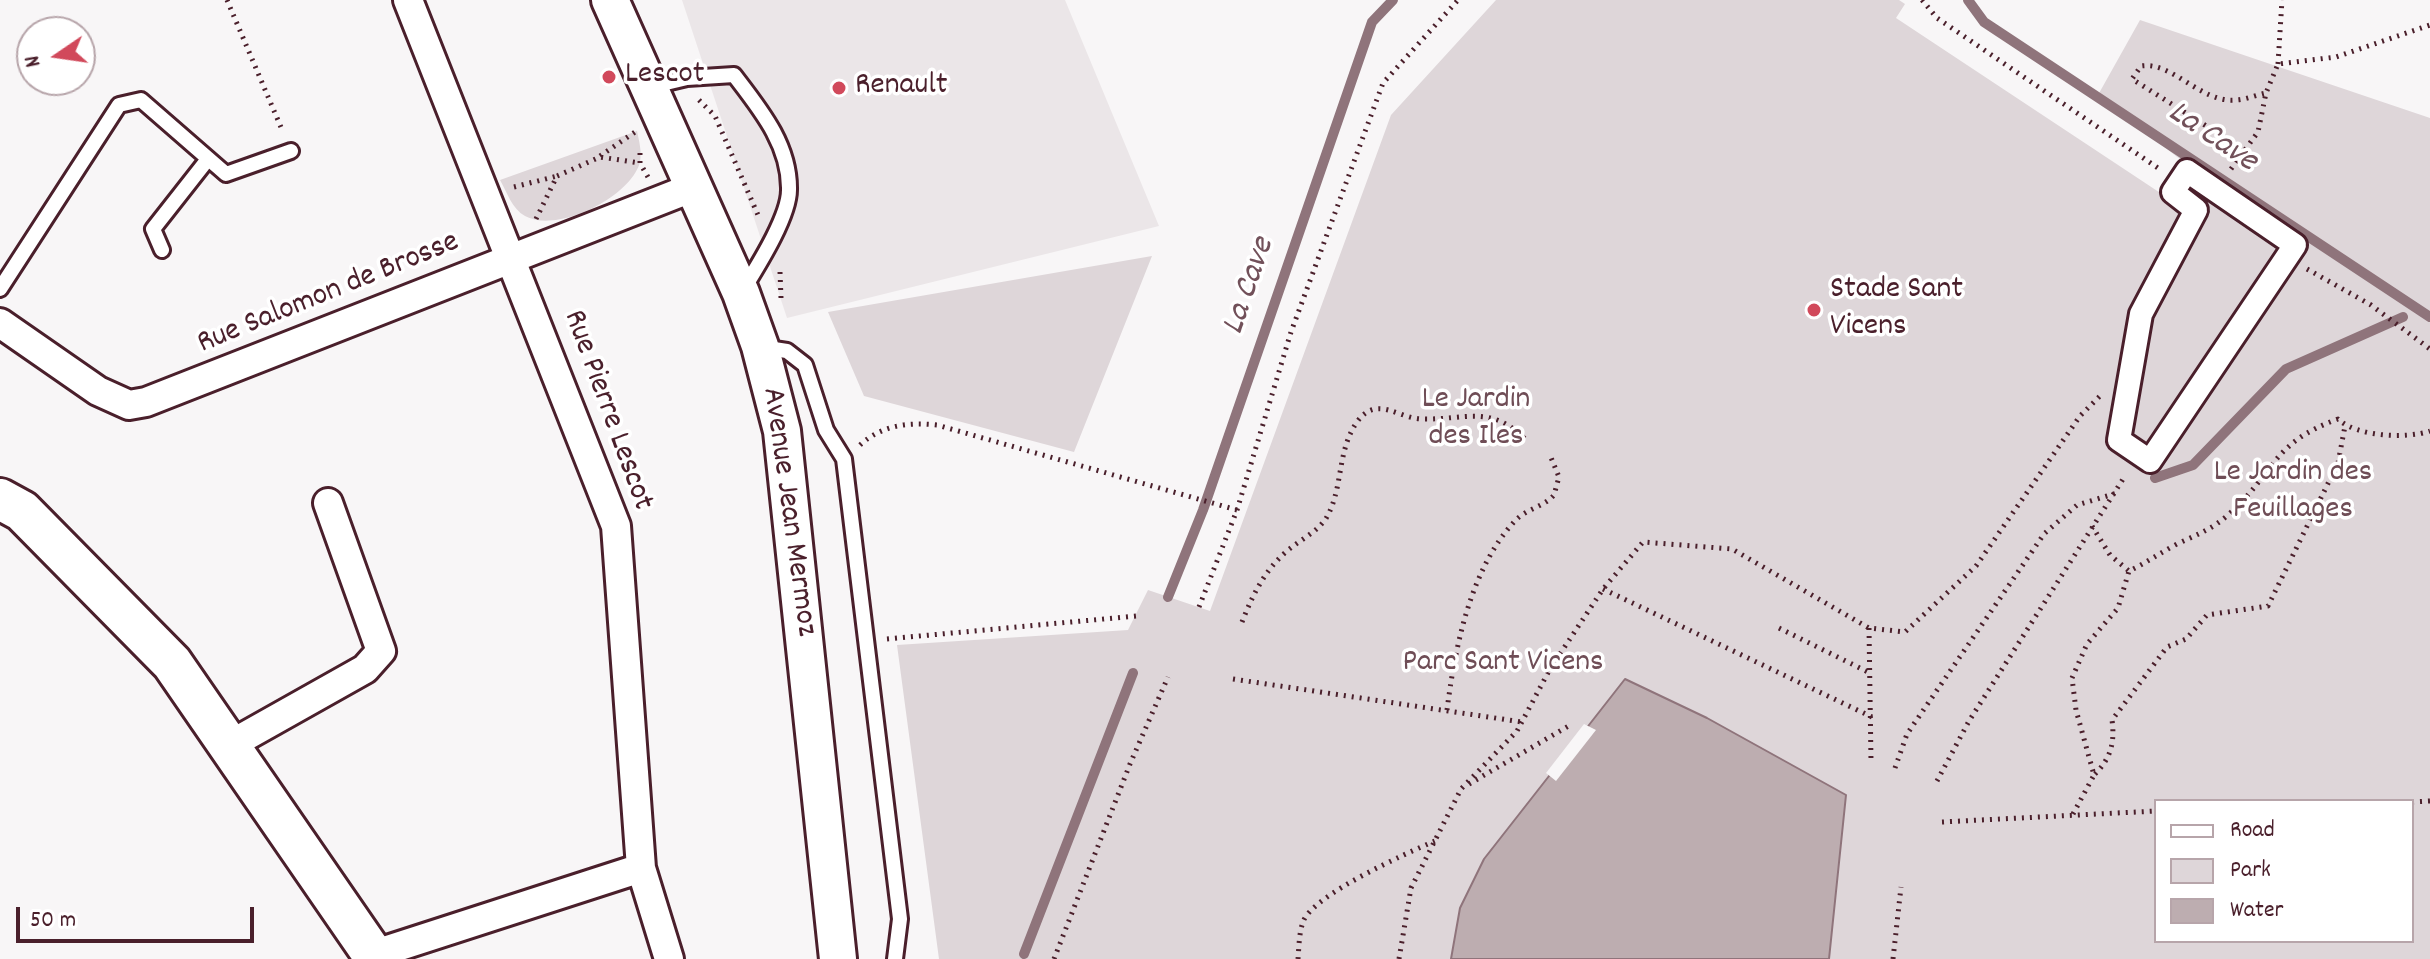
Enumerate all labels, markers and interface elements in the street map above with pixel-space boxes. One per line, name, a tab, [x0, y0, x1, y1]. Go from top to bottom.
north arrow	[16, 16, 96, 96]
text: N	[18, 52, 50, 70]
place label: Lescot	[625, 58, 705, 96]
marker: Lescot	[600, 68, 618, 86]
place label: Renault	[855, 69, 948, 107]
marker: Renault	[830, 79, 848, 97]
water label: La Cave	[2158, 94, 2264, 184]
street label: Rue Salomon de Brosse	[193, 225, 465, 365]
water label: La Cave	[1216, 233, 1286, 341]
place label: Stade Sant Vicens	[1830, 273, 1963, 348]
marker: Stade Sant Vicens	[1805, 301, 1823, 319]
street label: Rue Pierre Lescot	[552, 306, 660, 516]
park label: Le Jardin des Iles	[1422, 383, 1530, 458]
street label: Avenue Jean Mermoz	[751, 385, 823, 639]
park label: Le Jardin des Feuillages	[2214, 456, 2372, 531]
park label: Parc Sant Vicens	[1402, 646, 1604, 684]
legend	[2154, 799, 2414, 943]
text: Road	[2230, 814, 2275, 848]
text: Park	[2230, 854, 2271, 888]
scale bar	[20, 891, 258, 941]
text: Water	[2230, 894, 2283, 928]
text: 50 m	[30, 904, 76, 938]

